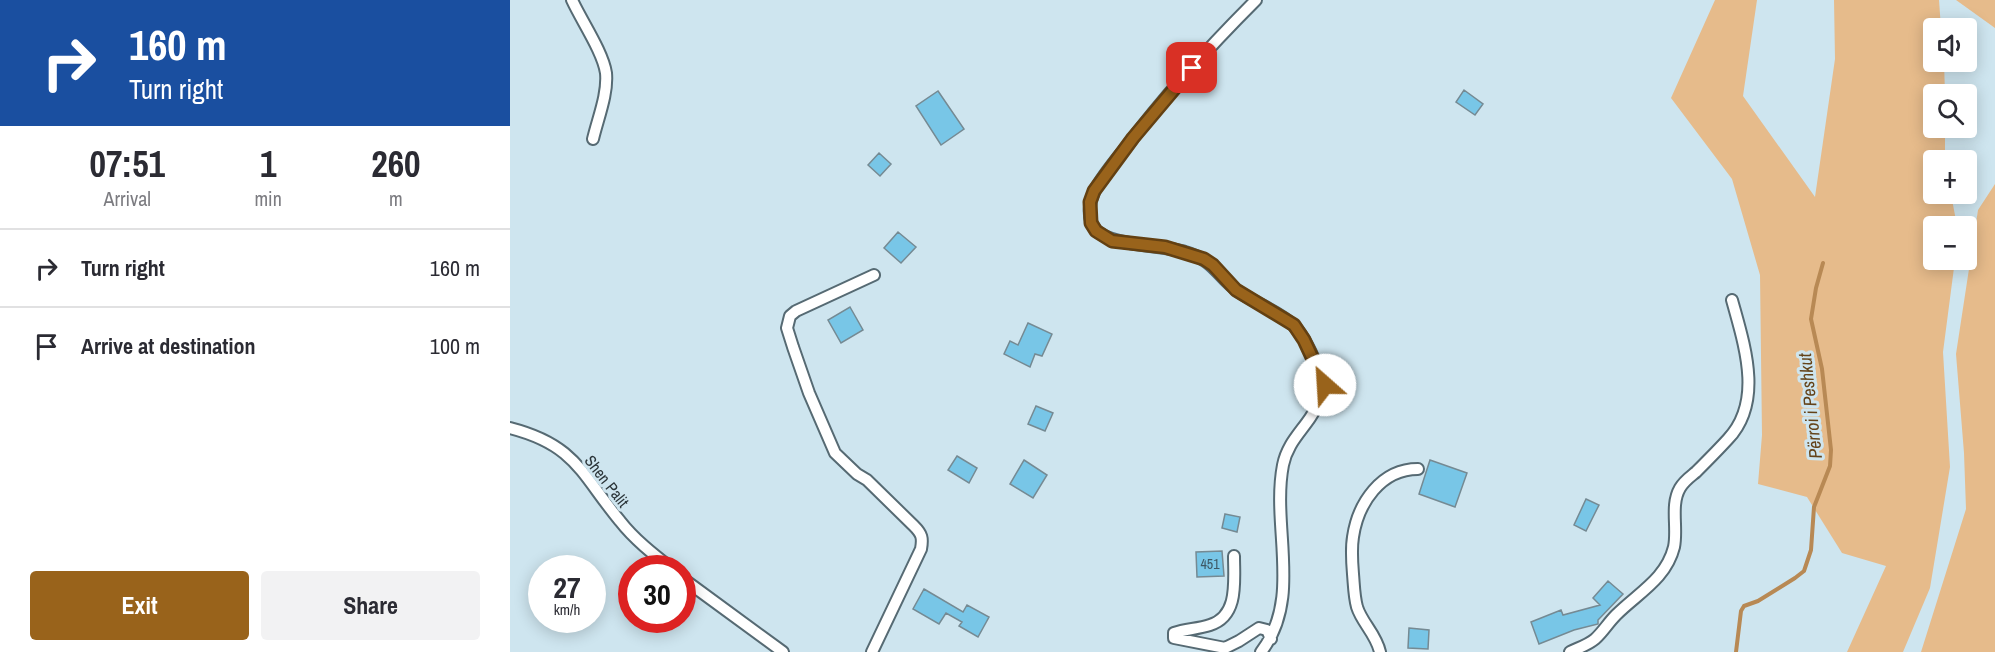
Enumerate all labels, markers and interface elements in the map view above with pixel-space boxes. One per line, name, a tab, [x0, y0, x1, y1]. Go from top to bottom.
text: 160 m	[129, 17, 227, 73]
map controls	[1923, 18, 1977, 270]
button: sound	[1923, 18, 1977, 72]
icon: right	[30, 24, 108, 102]
pin	[1166, 42, 1217, 93]
icon: arrive	[1175, 51, 1208, 84]
text: Turn right	[129, 71, 223, 107]
button: search	[1923, 84, 1977, 138]
text: 07:51	[89, 140, 165, 188]
text: 1	[260, 140, 276, 188]
text: 260	[371, 140, 421, 188]
button: +	[1923, 150, 1977, 204]
text: Arrival	[104, 185, 151, 212]
text: min	[254, 185, 282, 212]
text: m	[389, 185, 403, 212]
button: −	[1923, 216, 1977, 270]
icon: right	[30, 252, 63, 285]
text: Turn right	[81, 253, 165, 283]
text: 160 m	[430, 253, 480, 283]
icon: arrive	[30, 330, 63, 363]
text: Arrive at destination	[81, 331, 255, 361]
text: 100 m	[430, 331, 480, 361]
water label: Përroi i Peshkut	[1792, 351, 1828, 460]
position arrow	[1293, 353, 1357, 417]
street label: Shen Palit	[580, 450, 635, 512]
speed limit sign: 30	[618, 555, 696, 633]
house number: 451	[1200, 555, 1220, 573]
text: 27	[553, 567, 581, 607]
button: Exit	[30, 571, 249, 640]
button: Share	[261, 571, 480, 640]
text: km/h	[554, 599, 580, 620]

